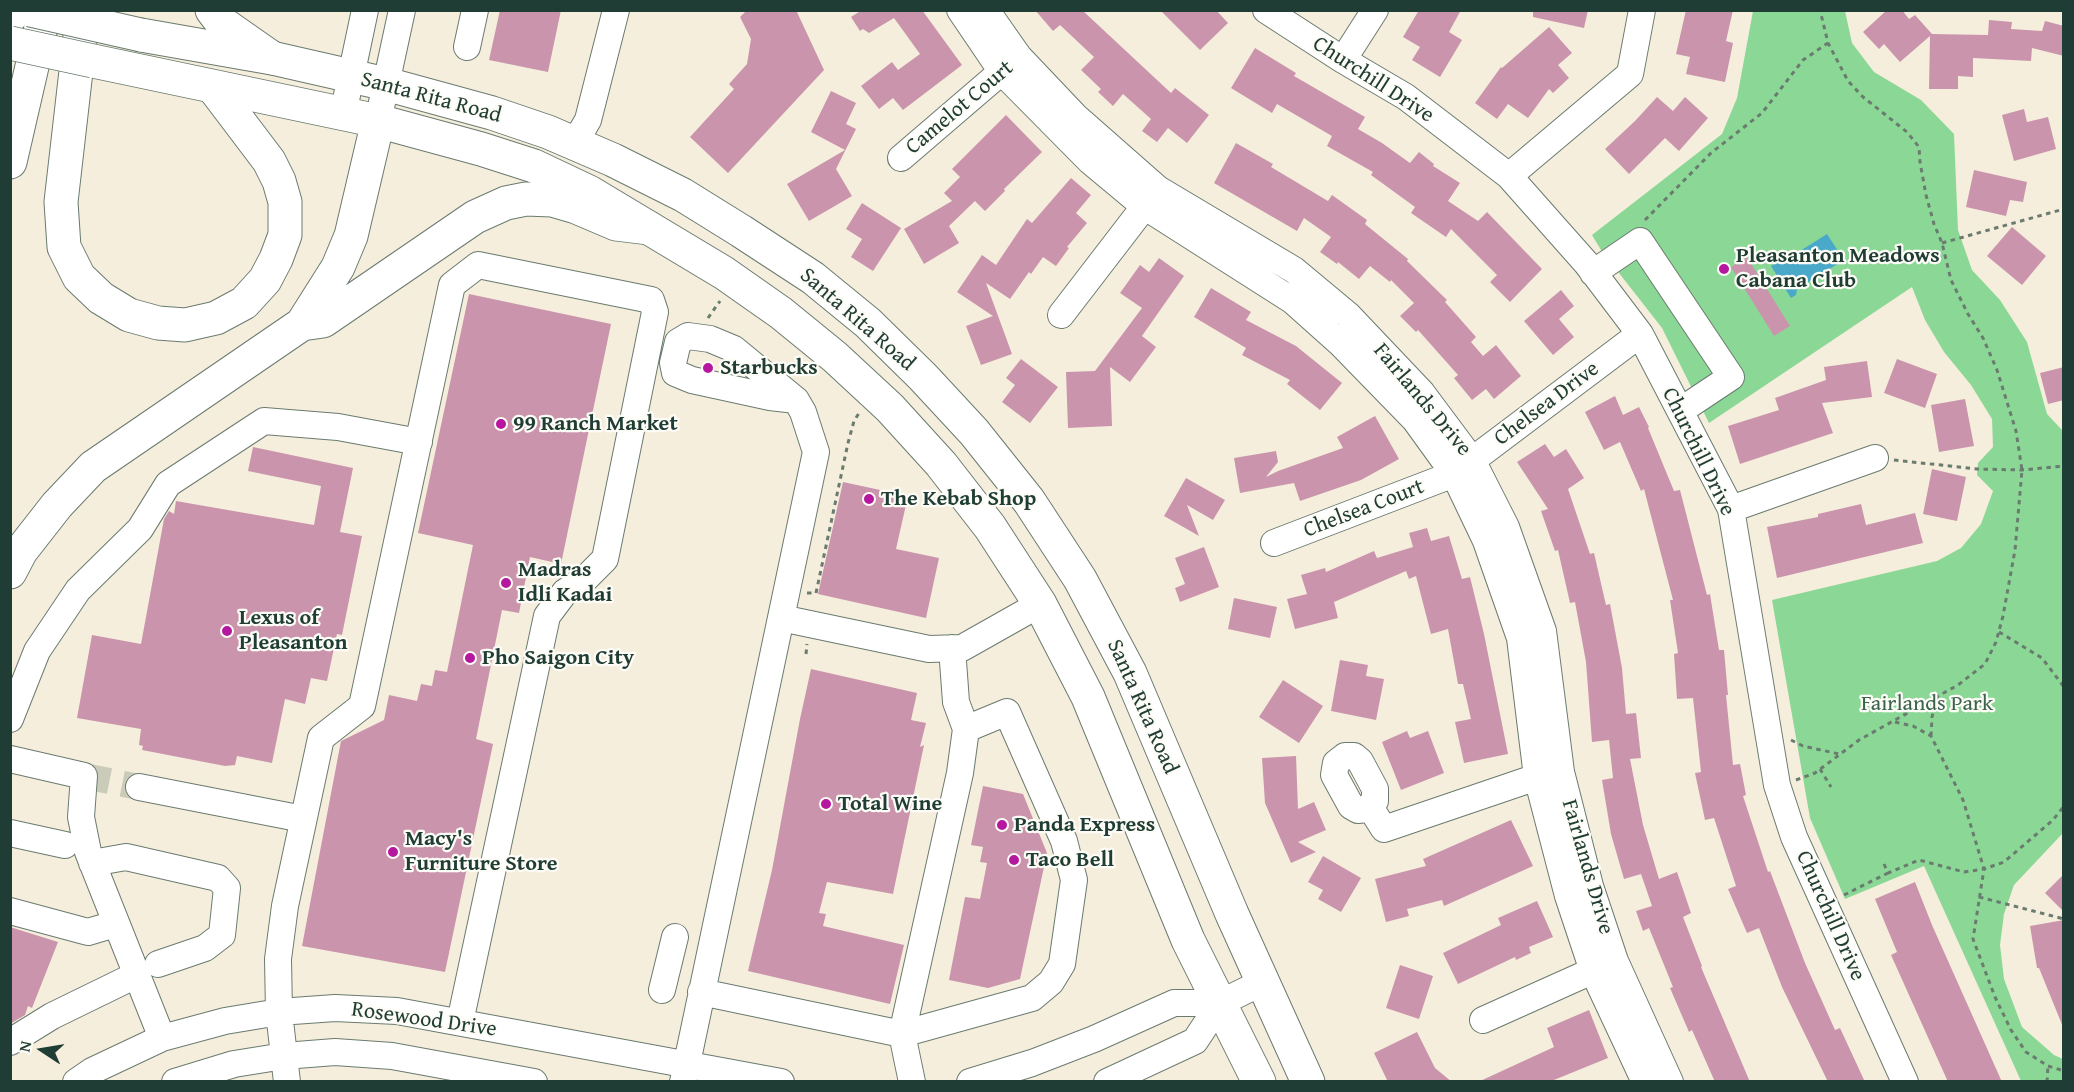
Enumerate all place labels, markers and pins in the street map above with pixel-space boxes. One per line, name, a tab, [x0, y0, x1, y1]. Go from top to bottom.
place label: Pleasanton Meadows Cabana Club	[1736, 243, 1940, 294]
marker: Pleasanton Meadows Cabana Club	[1717, 262, 1731, 276]
place label: Starbucks	[720, 355, 818, 381]
marker: Starbucks	[701, 361, 715, 375]
place label: 99 Ranch Market	[513, 411, 678, 437]
marker: 99 Ranch Market	[494, 417, 508, 431]
place label: The Kebab Shop	[881, 486, 1036, 512]
marker: The Kebab Shop	[862, 492, 876, 506]
place label: Madras Idli Kadai	[518, 557, 612, 608]
marker: Madras Idli Kadai	[499, 576, 513, 590]
place label: Lexus of Pleasanton	[239, 605, 347, 656]
marker: Lexus of Pleasanton	[220, 624, 234, 638]
place label: Pho Saigon City	[482, 645, 634, 671]
marker: Pho Saigon City	[463, 651, 477, 665]
place label: Total Wine	[838, 791, 942, 817]
marker: Total Wine	[819, 797, 833, 811]
place label: Panda Express	[1014, 812, 1155, 838]
marker: Panda Express	[995, 818, 1009, 832]
place label: Macy's Furniture Store	[405, 826, 557, 878]
marker: Macy's Furniture Store	[386, 845, 400, 859]
place label: Taco Bell	[1026, 847, 1114, 873]
marker: Taco Bell	[1007, 853, 1021, 867]

